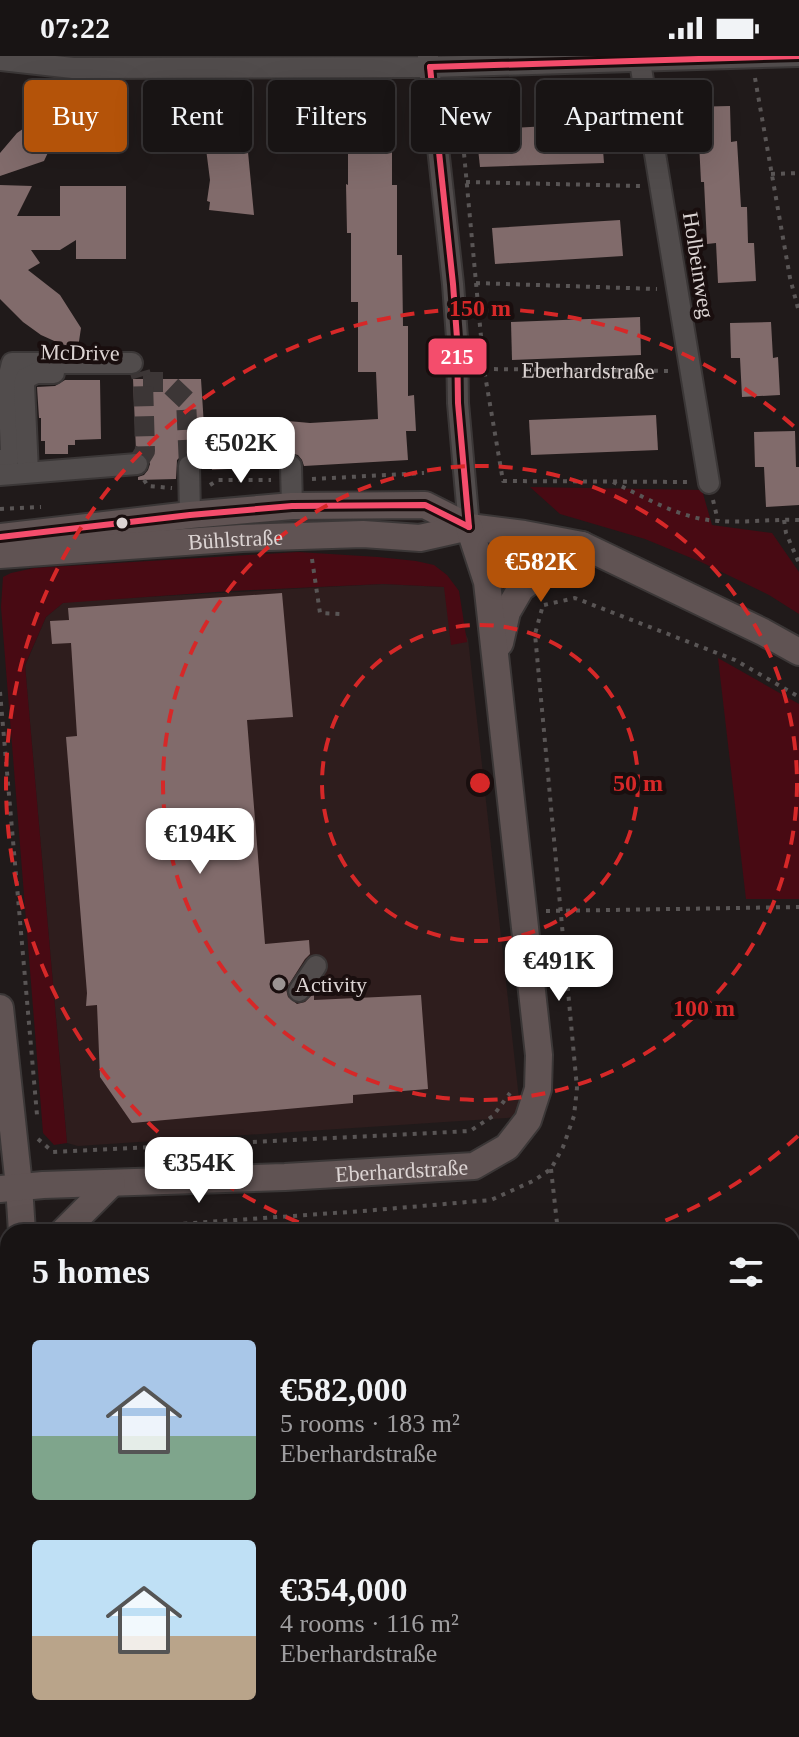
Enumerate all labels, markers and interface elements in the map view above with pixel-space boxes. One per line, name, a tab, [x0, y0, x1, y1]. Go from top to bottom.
text: 07:22	[40, 11, 110, 44]
chip: Buy	[24, 80, 127, 152]
chip: Rent	[143, 80, 252, 152]
chip: Filters	[268, 80, 395, 152]
chip: New	[411, 80, 520, 152]
chip: Apartment	[536, 80, 712, 152]
street label: Holbeinweg	[678, 210, 719, 320]
text: 150 m	[449, 295, 511, 321]
line badge: 215	[427, 337, 488, 376]
street label: McDrive	[40, 339, 120, 366]
text: 215	[441, 344, 474, 369]
street label: Eberhardstraße	[521, 357, 655, 384]
pin: €502K	[185, 417, 297, 485]
text: €502K	[205, 428, 277, 457]
unlabelled marker	[114, 515, 130, 531]
street label: Bühlstraße	[187, 525, 283, 555]
pin: €582K	[485, 536, 597, 604]
text: €582K	[505, 547, 577, 576]
centre of rings	[466, 769, 494, 797]
text: 50 m	[613, 770, 663, 796]
pin: €194K	[144, 808, 256, 876]
text: €194K	[164, 819, 236, 848]
pin: €491K	[503, 935, 615, 1003]
text: €491K	[523, 946, 595, 975]
place label: Activity	[295, 972, 367, 997]
marker: Activity	[270, 975, 288, 993]
text: 100 m	[673, 995, 735, 1021]
pin: €354K	[143, 1137, 255, 1205]
text: €354K	[163, 1148, 235, 1177]
street label: Eberhardstraße	[334, 1154, 469, 1187]
icon: filters	[724, 1250, 768, 1294]
text: 5 homes	[32, 1253, 150, 1290]
text: €582,000	[280, 1371, 408, 1408]
icon: home	[96, 1372, 192, 1468]
text: 5 rooms · 183 m²	[280, 1409, 460, 1438]
text: Eberhardstraße	[280, 1439, 437, 1468]
text: €354,000	[280, 1571, 408, 1608]
icon: home	[96, 1572, 192, 1668]
text: 4 rooms · 116 m²	[280, 1609, 459, 1638]
text: Eberhardstraße	[280, 1639, 437, 1668]

